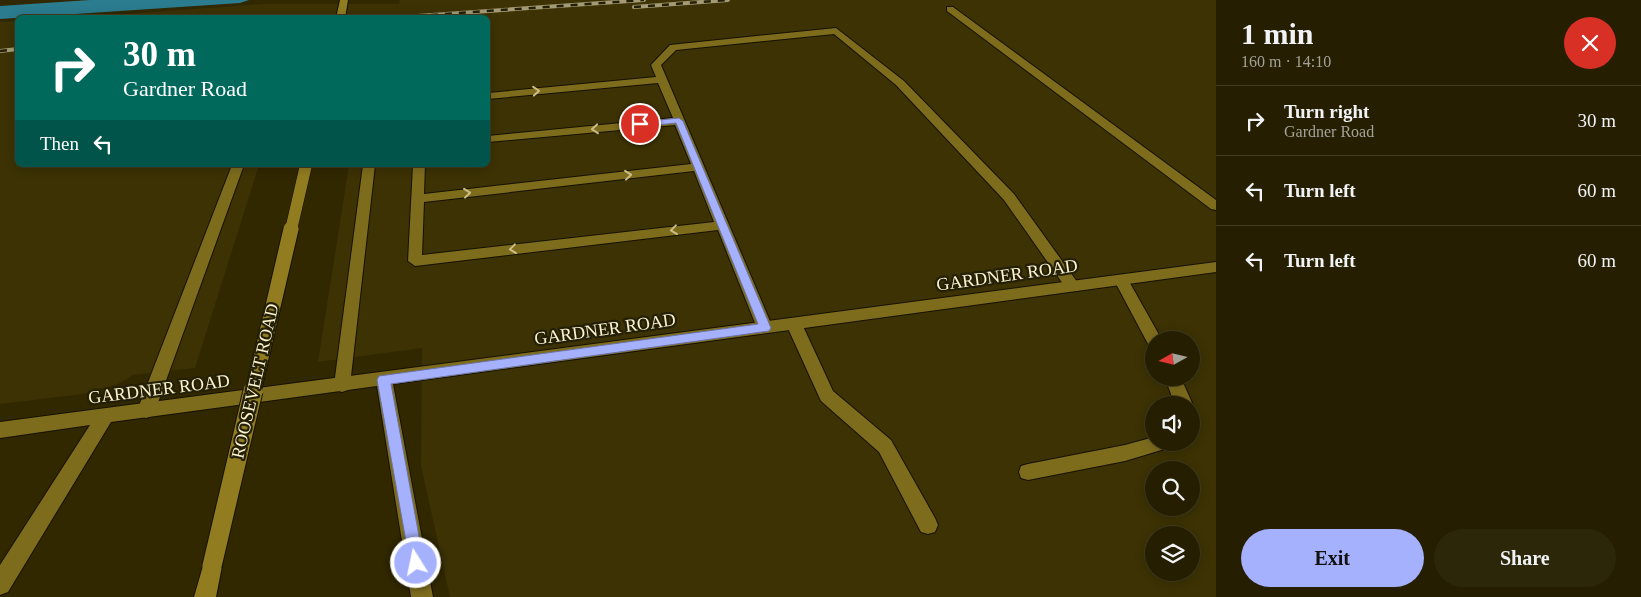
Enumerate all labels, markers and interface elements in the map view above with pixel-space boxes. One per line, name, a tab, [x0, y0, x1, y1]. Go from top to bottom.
text: 1 min	[1241, 17, 1314, 50]
button: close	[1564, 17, 1616, 69]
icon: right	[40, 35, 105, 100]
text: 30 m	[123, 35, 196, 74]
text: 160 m · 14:10	[1241, 53, 1331, 70]
text: Gardner Road	[123, 76, 247, 101]
one-way arrow	[532, 86, 540, 97]
text: Turn right	[1284, 101, 1369, 122]
pin	[619, 103, 661, 145]
icon: right	[1241, 107, 1269, 135]
icon: arrive	[626, 110, 654, 138]
text: 30 m	[1577, 110, 1616, 131]
one-way arrow	[591, 123, 599, 134]
text: Gardner Road	[1284, 123, 1374, 140]
icon: left	[89, 130, 117, 158]
text: Then	[40, 133, 79, 154]
one-way arrow	[624, 170, 632, 181]
icon: left	[1241, 177, 1269, 205]
text: Turn left	[1284, 180, 1356, 201]
text: 60 m	[1577, 180, 1616, 201]
one-way arrow	[463, 188, 471, 199]
one-way arrow	[670, 224, 678, 235]
one-way arrow	[508, 243, 516, 254]
icon: left	[1241, 247, 1269, 275]
text: Turn left	[1284, 250, 1356, 271]
text: 60 m	[1577, 250, 1616, 271]
street label: GARDNER ROAD	[935, 255, 1079, 295]
street label: ROOSEVELT ROAD	[227, 302, 283, 460]
street label: GARDNER ROAD	[533, 309, 677, 349]
north arrow	[1145, 331, 1200, 386]
map controls	[1145, 331, 1200, 581]
street label: GARDNER ROAD	[87, 370, 231, 408]
button: sound	[1145, 396, 1200, 451]
button: search	[1145, 461, 1200, 516]
button: layers	[1145, 526, 1200, 581]
button: Exit	[1241, 529, 1424, 587]
button: Share	[1434, 529, 1616, 587]
position arrow	[389, 536, 441, 588]

